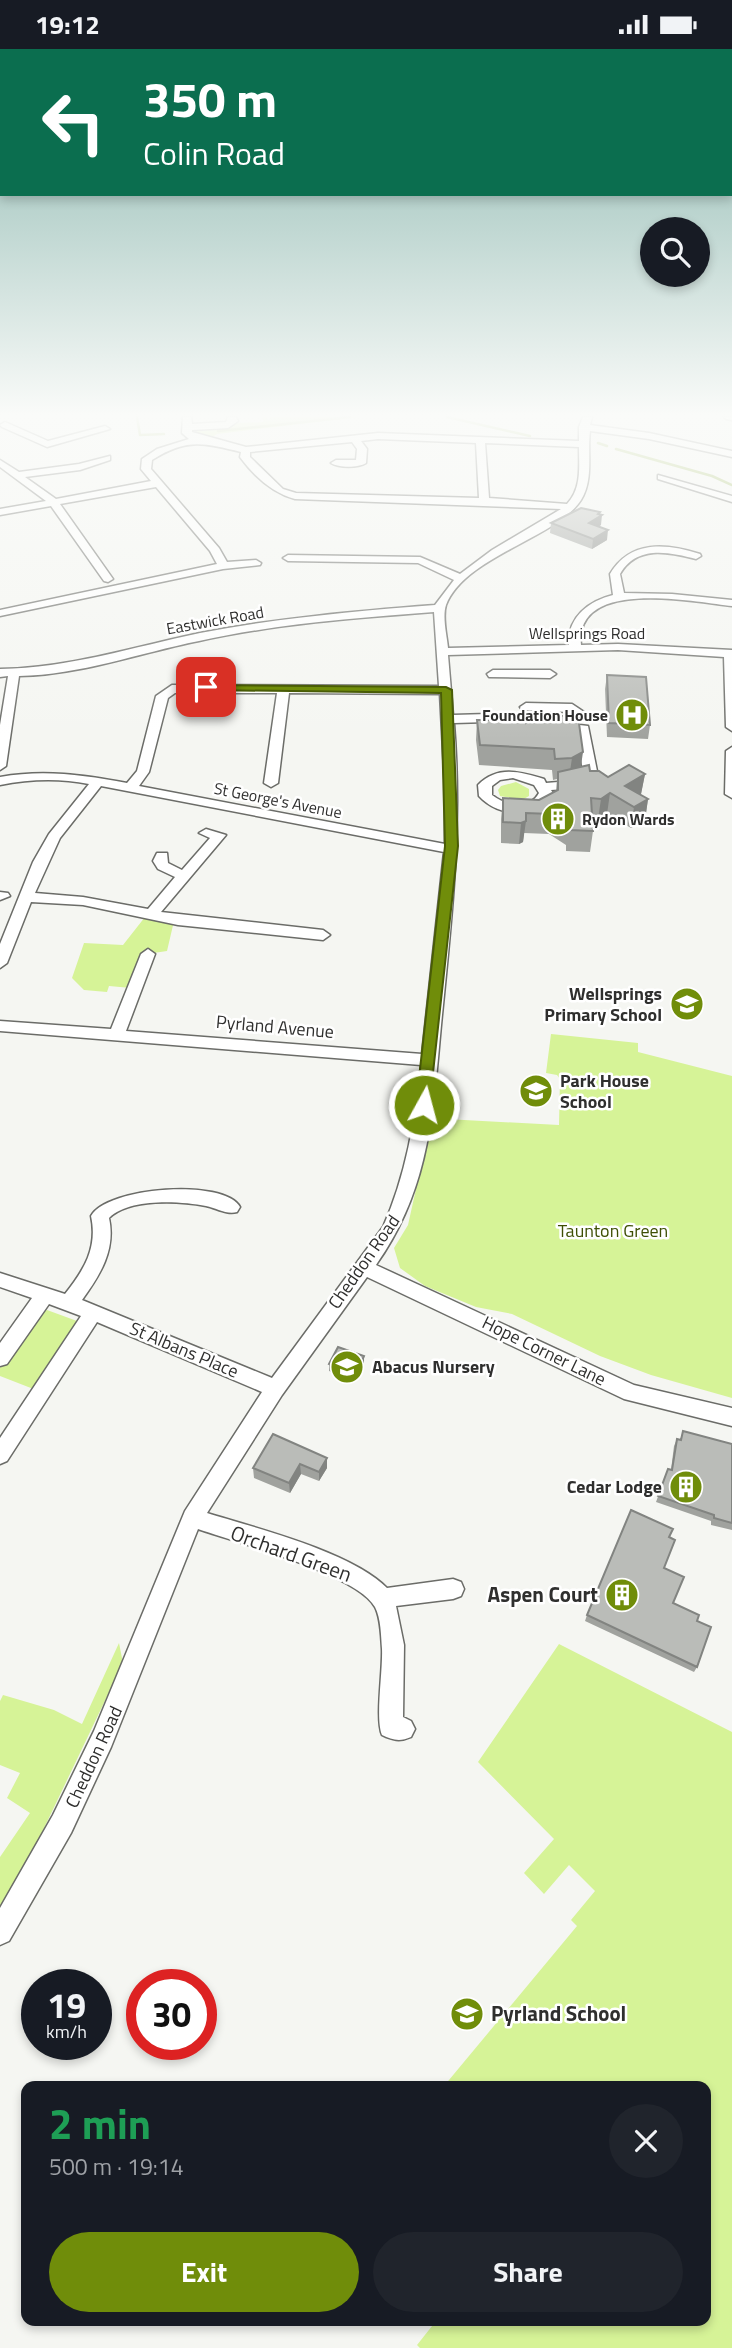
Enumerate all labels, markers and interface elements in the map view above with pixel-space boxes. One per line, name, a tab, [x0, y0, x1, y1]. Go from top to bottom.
text: 19:12	[35, 5, 100, 44]
text: 350 m	[143, 61, 277, 136]
icon: left	[28, 77, 119, 168]
text: Colin Road	[143, 129, 285, 177]
map controls	[640, 217, 710, 287]
button: search	[640, 217, 710, 287]
street label: Eastwick Road	[164, 600, 266, 640]
street label: Wellsprings Road	[529, 621, 645, 645]
pin	[176, 657, 236, 717]
icon: arrive	[187, 668, 225, 706]
hospital icon: Foundation House	[613, 696, 651, 734]
place label: Foundation House	[482, 703, 608, 727]
street label: St George's Avenue	[212, 776, 344, 824]
building icon: Rydon Wards	[539, 800, 577, 838]
place label: Rydon Wards	[582, 807, 675, 831]
place label: Wellsprings Primary School	[544, 980, 662, 1028]
school or university icon: Wellsprings Primary School	[668, 985, 706, 1023]
street label: Pyrland Avenue	[215, 1008, 335, 1045]
place label: Park House School	[560, 1067, 649, 1115]
position arrow	[387, 1068, 461, 1142]
school or university icon: Park House School	[517, 1072, 555, 1110]
street label: Cheddon Road	[321, 1209, 406, 1314]
park label: Taunton Green	[558, 1217, 668, 1244]
street label: Hope Corner Lane	[478, 1309, 611, 1392]
street label: St Albans Place	[126, 1314, 243, 1385]
school or university icon: Abacus Nursery	[328, 1348, 366, 1386]
place label: Abacus Nursery	[372, 1353, 495, 1380]
building icon: Cedar Lodge	[667, 1468, 705, 1506]
place label: Cedar Lodge	[567, 1473, 662, 1500]
street label: Orchard Green	[226, 1516, 357, 1590]
building icon: Aspen Court	[603, 1576, 641, 1614]
place label: Aspen Court	[488, 1578, 598, 1610]
street label: Cheddon Road	[58, 1701, 129, 1812]
speed limit sign: 30	[126, 1969, 217, 2060]
text: 19	[47, 1978, 86, 2032]
school or university icon: Pyrland School	[448, 1995, 486, 2033]
place label: Pyrland School	[491, 1997, 626, 2029]
text: km/h	[46, 2018, 87, 2045]
text: 2 min	[49, 2091, 151, 2155]
button: close	[609, 2104, 683, 2178]
text: 500 m · 19:14	[49, 2149, 184, 2184]
button: Exit	[49, 2232, 359, 2312]
button: Share	[373, 2232, 683, 2312]

